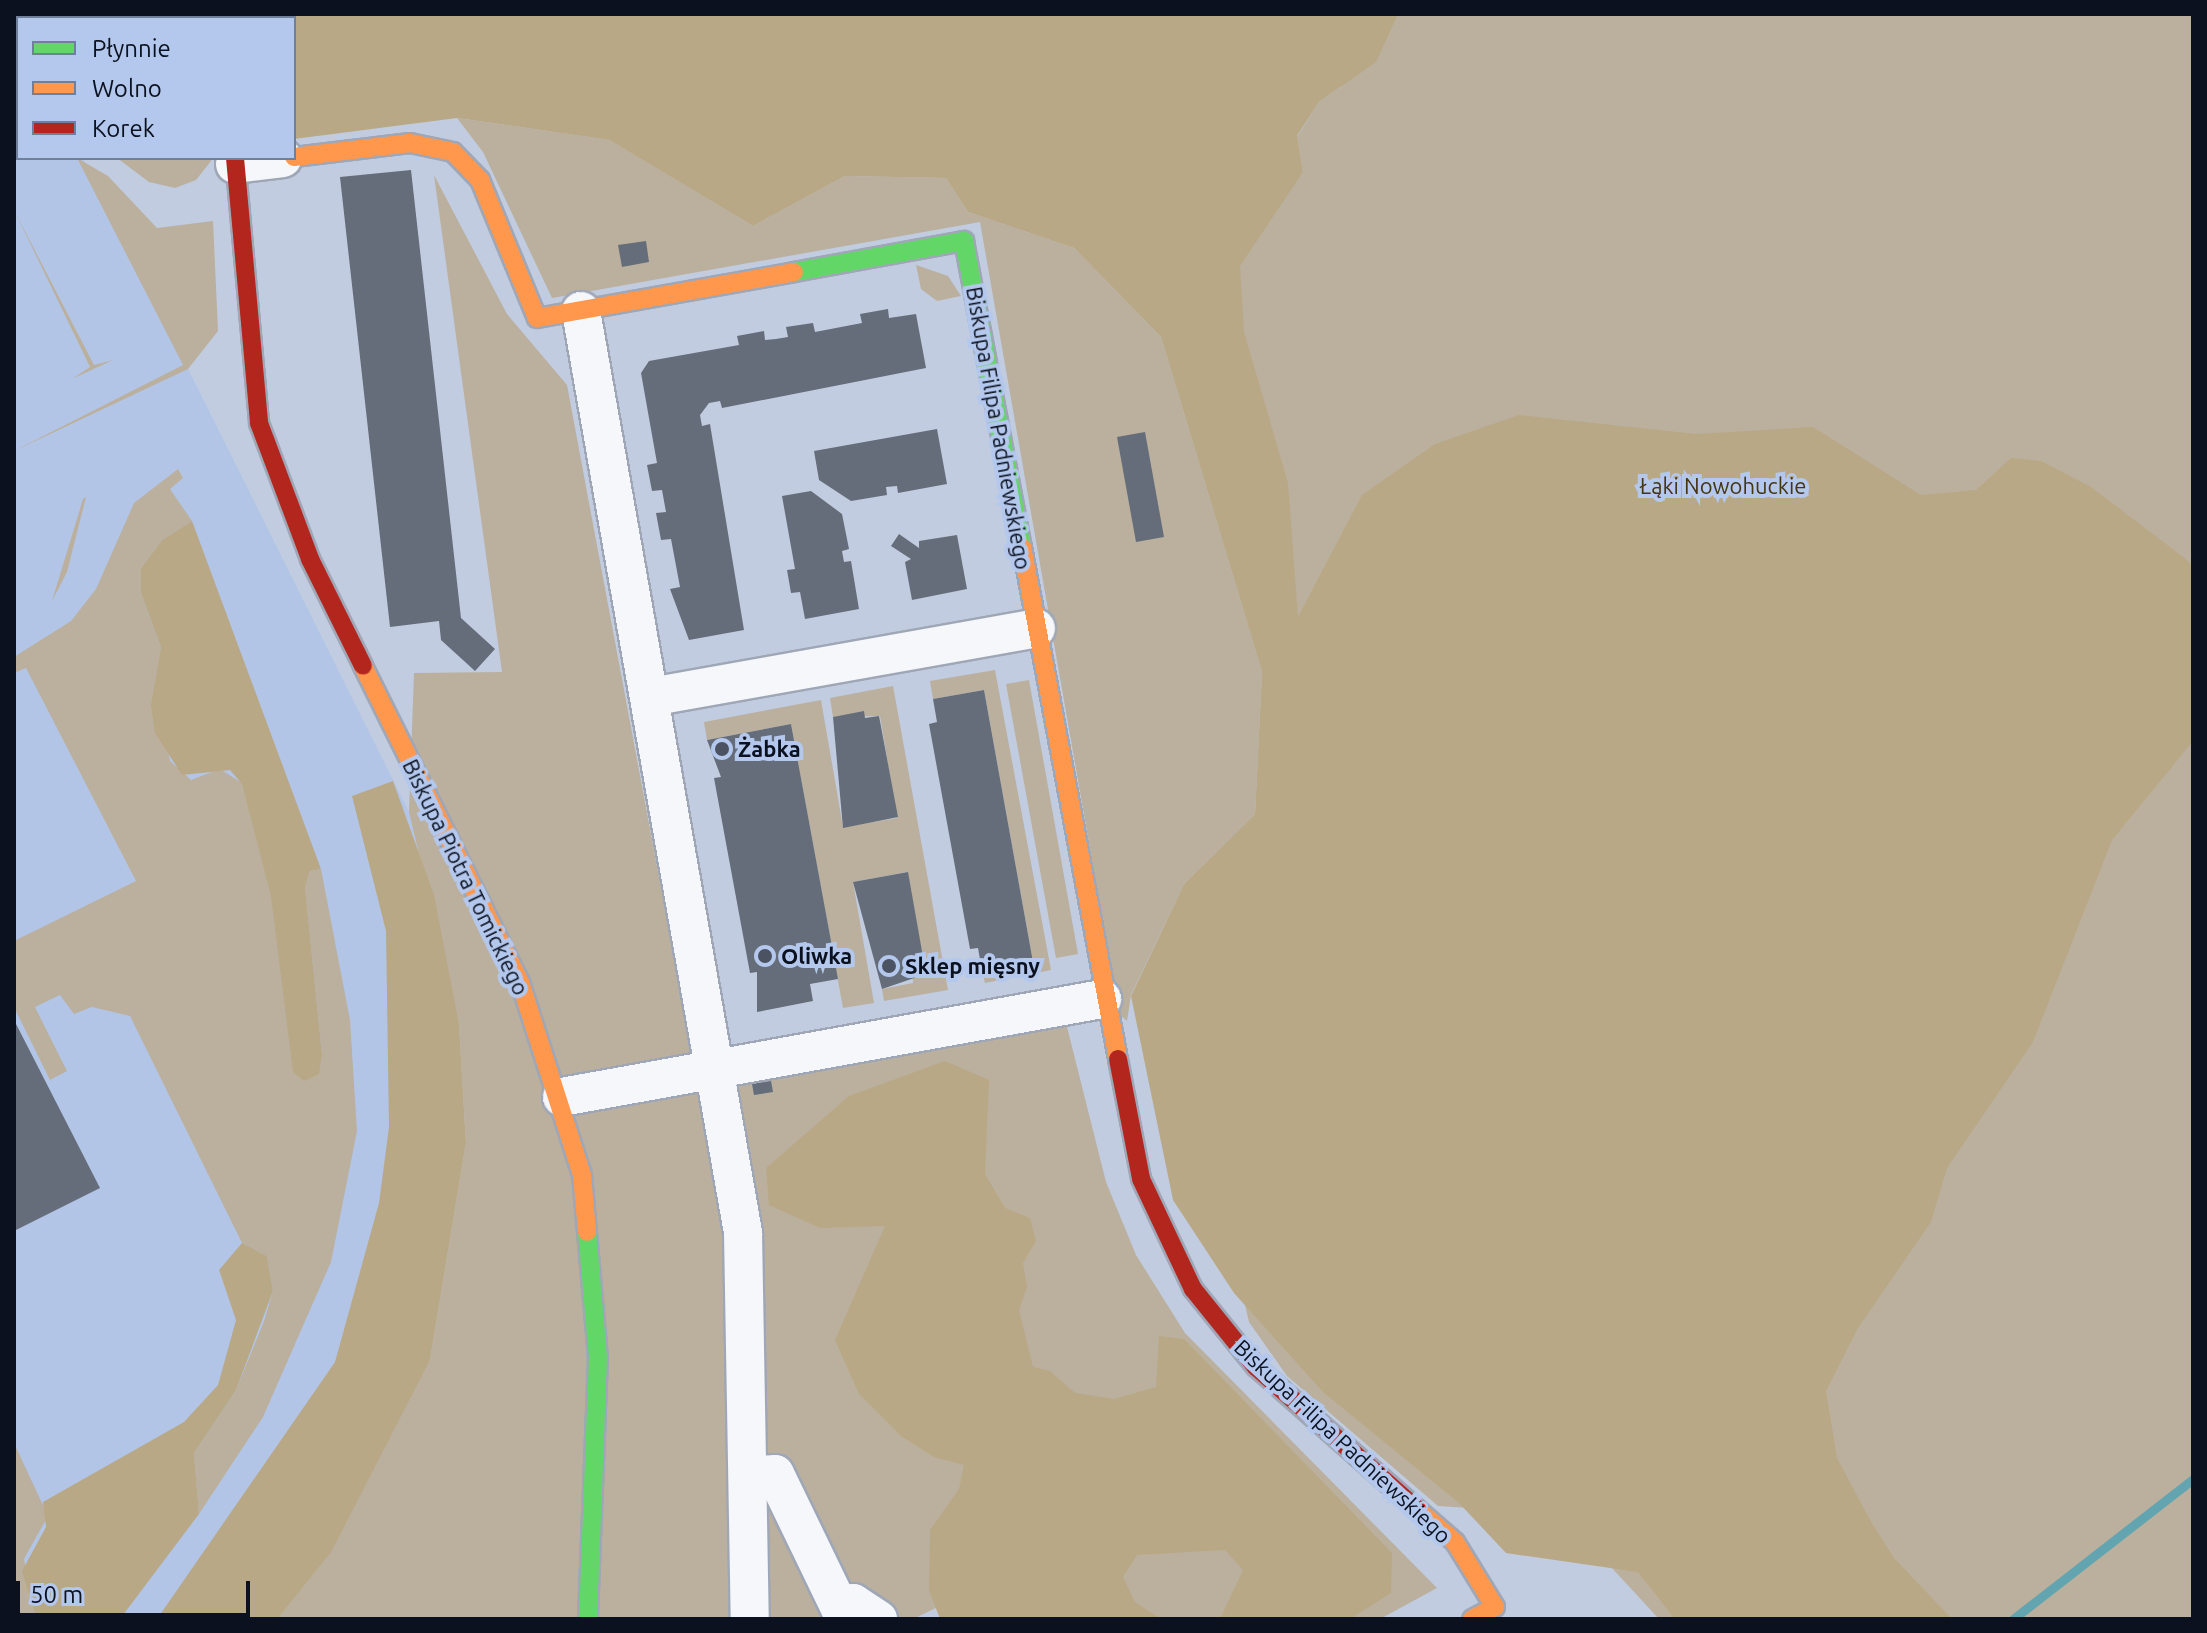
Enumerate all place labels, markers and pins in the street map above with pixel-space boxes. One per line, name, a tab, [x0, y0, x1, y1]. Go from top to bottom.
place label: Żabka	[738, 736, 801, 762]
marker: Żabka	[713, 740, 731, 758]
place label: Oliwka	[781, 943, 852, 969]
marker: Oliwka	[756, 947, 774, 965]
place label: Sklep mięsny	[905, 953, 1040, 979]
marker: Sklep mięsny	[880, 957, 898, 975]

